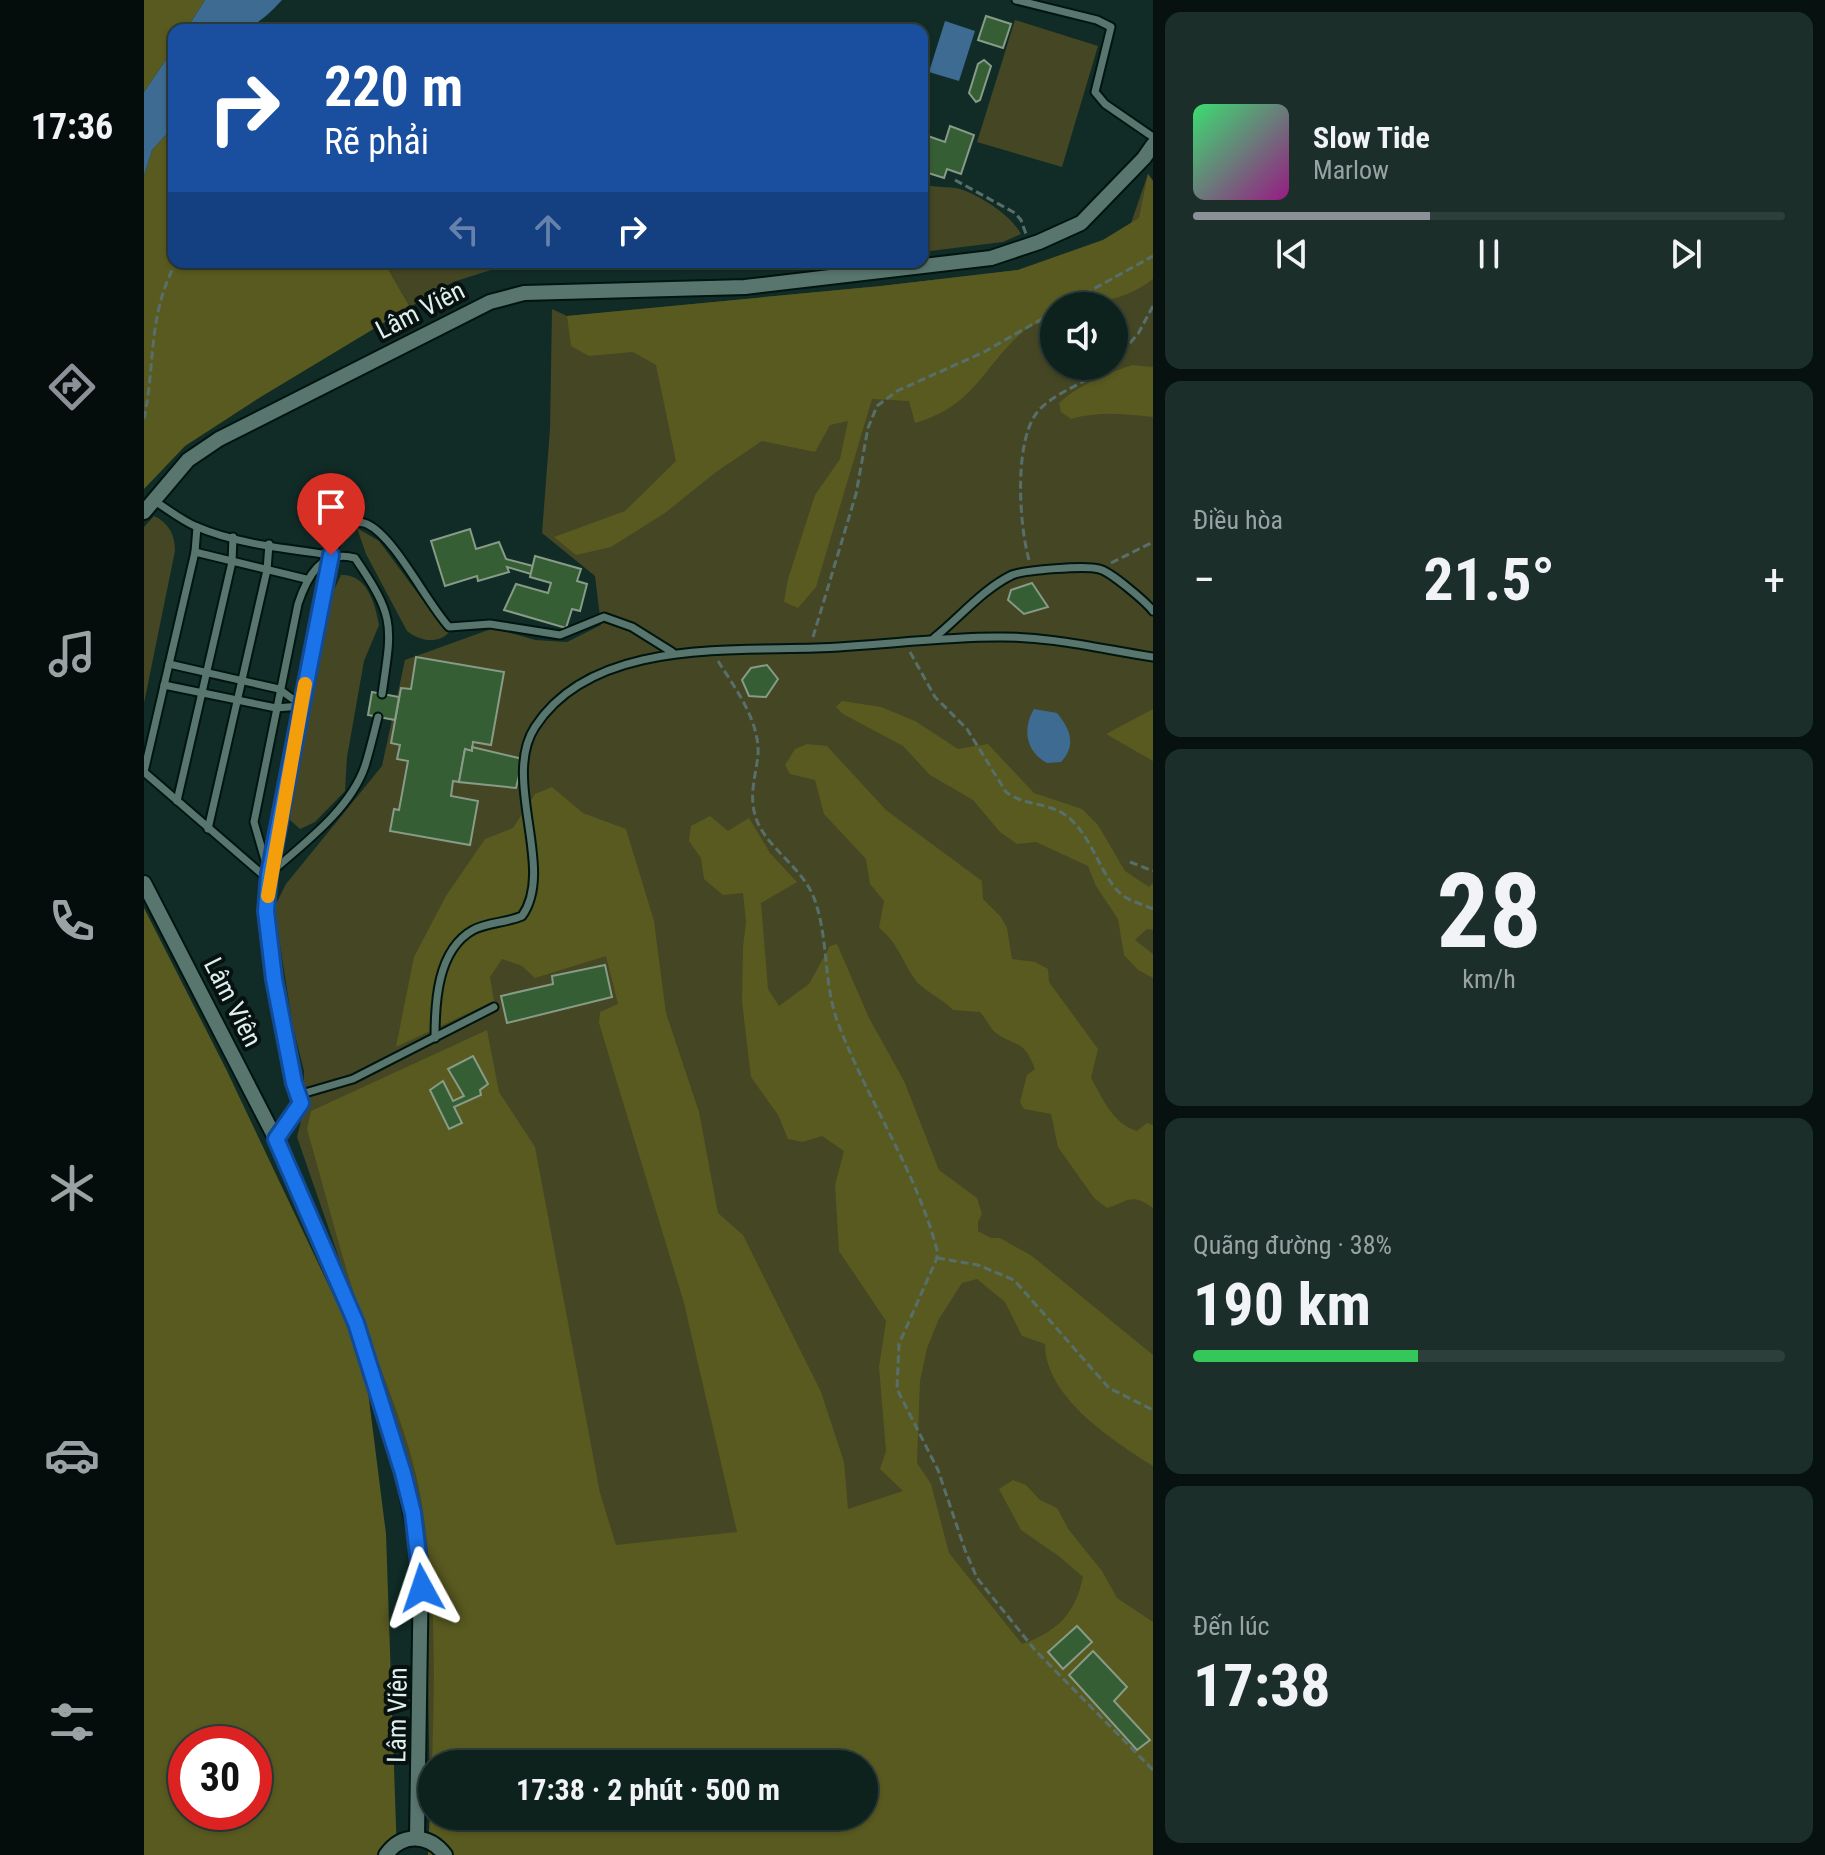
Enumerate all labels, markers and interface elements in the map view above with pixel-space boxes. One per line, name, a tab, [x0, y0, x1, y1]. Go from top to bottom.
text: 220 m	[324, 54, 463, 120]
icon: right	[192, 56, 296, 160]
text: 17:36	[31, 106, 113, 148]
text: Slow Tide	[1313, 120, 1430, 155]
text: Rẽ phải	[324, 121, 429, 163]
text: Marlow	[1313, 155, 1389, 185]
icon: left	[442, 208, 486, 252]
icon: ahead	[526, 208, 570, 252]
icon: right	[610, 208, 654, 252]
icon: previous	[1270, 232, 1314, 276]
icon: pause	[1467, 232, 1511, 276]
icon: next	[1664, 232, 1708, 276]
street label: Lâm Viên	[371, 275, 469, 345]
map controls	[1040, 292, 1128, 380]
button: sound	[1040, 292, 1128, 380]
icon: directions	[44, 359, 100, 415]
pin	[297, 473, 365, 555]
icon: arrive	[309, 485, 353, 529]
text: Điều hòa	[1193, 505, 1283, 535]
text: 21.5°	[1423, 544, 1555, 615]
text: −	[1193, 554, 1215, 606]
text: +	[1763, 554, 1785, 606]
icon: music	[44, 626, 100, 682]
text: 28	[1436, 851, 1542, 972]
icon: phone	[44, 893, 100, 949]
street label: Lâm Viên	[198, 953, 268, 1051]
text: km/h	[1462, 964, 1516, 994]
icon: climate	[44, 1160, 100, 1216]
text: Quãng đường · 38%	[1193, 1230, 1392, 1260]
text: 190 km	[1193, 1269, 1371, 1340]
icon: car	[44, 1427, 100, 1483]
position arrow	[380, 1546, 464, 1630]
text: Đến lúc	[1193, 1611, 1270, 1641]
text: 17:38	[1193, 1650, 1331, 1721]
street label: Lâm Viên	[381, 1667, 413, 1763]
icon: filters	[44, 1694, 100, 1750]
speed limit sign: 30	[168, 1726, 272, 1830]
text: 17:38 · 2 phút · 500 m	[516, 1772, 780, 1807]

